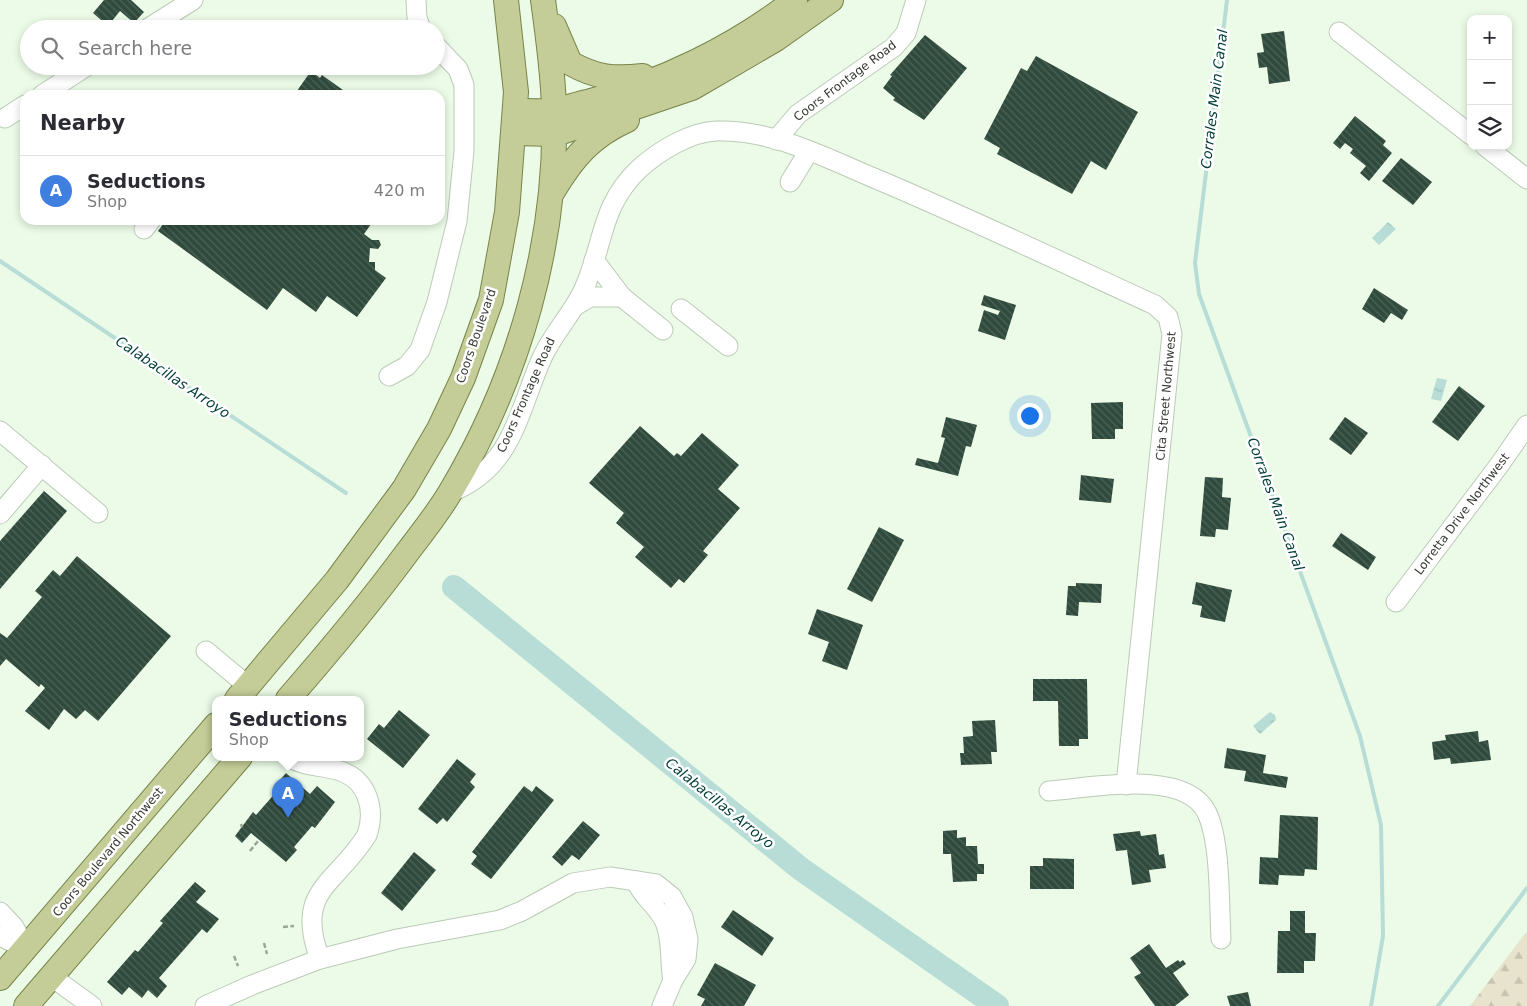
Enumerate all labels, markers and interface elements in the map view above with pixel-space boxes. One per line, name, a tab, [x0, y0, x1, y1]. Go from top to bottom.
map controls	[1467, 15, 1512, 150]
button: +	[1467, 15, 1512, 60]
search box	[20, 20, 445, 75]
water label: Corrales Main Canal	[1198, 28, 1230, 170]
icon: search	[38, 34, 66, 62]
text: Search here	[78, 37, 192, 59]
street label: Coors Frontage Road	[791, 38, 899, 124]
button: −	[1467, 60, 1512, 105]
button: layers	[1467, 105, 1512, 150]
text: Nearby	[40, 111, 125, 135]
text: Seductions	[87, 170, 205, 192]
text: A	[50, 181, 62, 200]
text: 420 m	[374, 181, 425, 200]
text: Shop	[87, 192, 127, 211]
street label: Coors Boulevard	[453, 287, 499, 385]
street label: Cita Street Northwest	[1153, 331, 1179, 461]
water label: Calabacillas Arroyo	[113, 333, 233, 421]
street label: Coors Frontage Road	[494, 335, 558, 455]
your location	[1017, 403, 1043, 429]
water label: Corrales Main Canal	[1244, 435, 1308, 573]
street label: Lorretta Drive Northwest	[1412, 450, 1513, 578]
popup	[212, 696, 364, 761]
text: Seductions	[229, 708, 347, 730]
text: Shop	[229, 730, 269, 749]
water label: Calabacillas Arroyo	[663, 754, 777, 852]
pin: A	[272, 777, 304, 818]
street label: Coors Boulevard Northwest	[50, 784, 166, 919]

